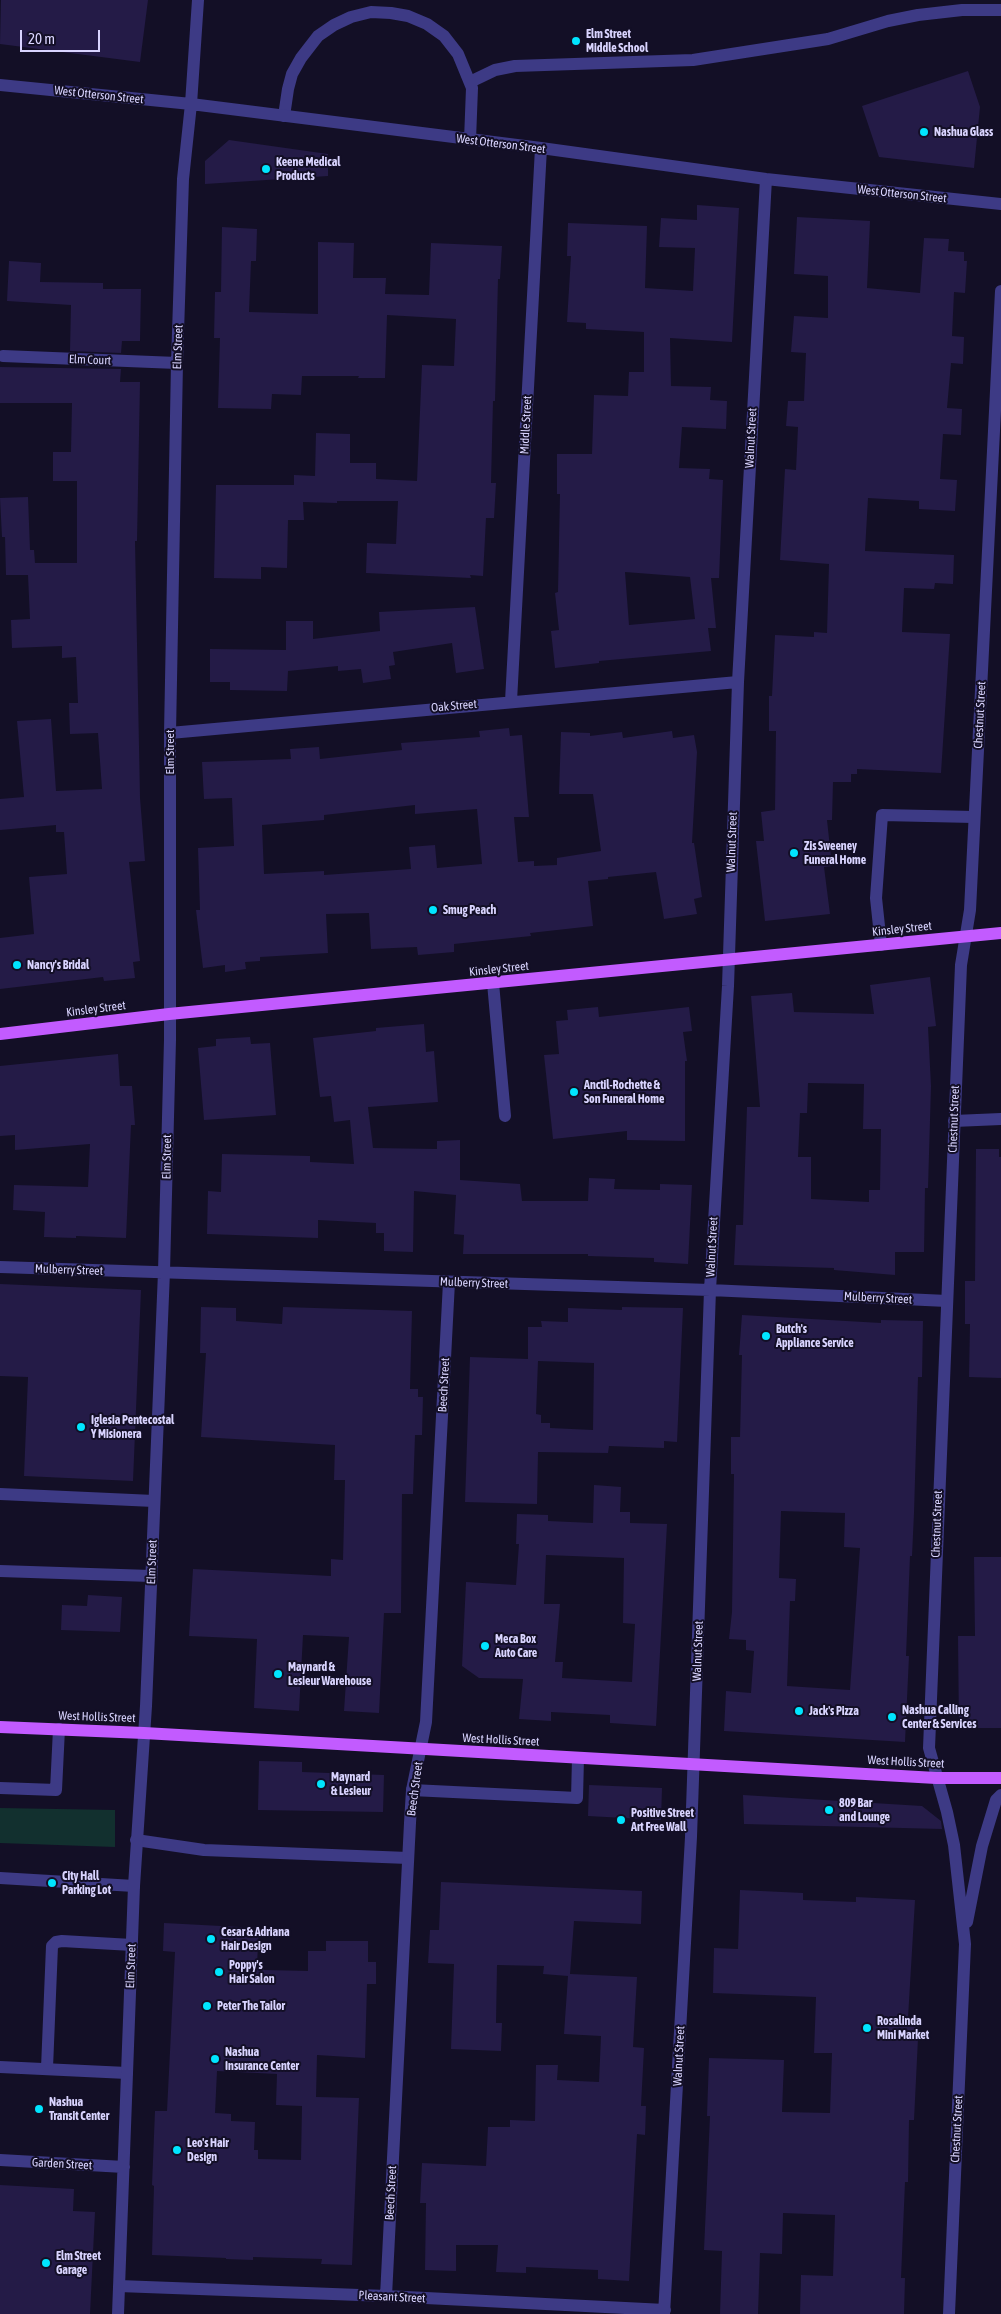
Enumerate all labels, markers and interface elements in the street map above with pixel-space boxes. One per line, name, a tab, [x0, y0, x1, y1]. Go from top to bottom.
scale bar	[22, 20, 102, 52]
place label: Elm Street Middle School	[586, 27, 648, 55]
text: 20 m	[28, 30, 55, 47]
marker: Elm Street Middle School	[570, 35, 582, 47]
street label: West Otterson Street	[54, 83, 144, 107]
place label: Nashua Glass	[934, 125, 993, 139]
marker: Nashua Glass	[918, 126, 930, 138]
street label: West Otterson Street	[456, 131, 546, 157]
place label: Keene Medical Products	[276, 155, 340, 183]
marker: Keene Medical Products	[260, 163, 272, 175]
street label: West Otterson Street	[857, 182, 947, 206]
street label: Elm Street	[170, 324, 186, 370]
street label: Elm Court	[69, 352, 111, 368]
street label: Middle Street	[517, 395, 535, 455]
street label: Walnut Street	[742, 408, 760, 468]
street label: Chestnut Street	[971, 681, 989, 749]
street label: Oak Street	[431, 697, 477, 715]
street label: Elm Street	[163, 730, 177, 774]
street label: Walnut Street	[724, 812, 740, 872]
place label: Zis Sweeney Funeral Home	[804, 839, 866, 867]
marker: Zis Sweeney Funeral Home	[788, 847, 800, 859]
place label: Smug Peach	[443, 903, 496, 917]
marker: Smug Peach	[427, 904, 439, 916]
street label: Kinsley Street	[871, 919, 933, 939]
place label: Nancy's Bridal	[27, 958, 89, 972]
marker: Nancy's Bridal	[11, 959, 23, 971]
street label: Kinsley Street	[468, 959, 530, 979]
street label: Kinsley Street	[65, 998, 127, 1020]
place label: Anctil-Rochette & Son Funeral Home	[584, 1078, 664, 1106]
street label: Chestnut Street	[946, 1085, 962, 1153]
marker: Anctil-Rochette & Son Funeral Home	[568, 1086, 580, 1098]
street label: Elm Street	[159, 1134, 175, 1180]
street label: Walnut Street	[703, 1217, 721, 1277]
street label: Mulberry Street	[35, 1262, 103, 1278]
street label: Mulberry Street	[440, 1275, 508, 1291]
street label: Mulberry Street	[844, 1289, 912, 1307]
place label: Butch's Appliance Service	[776, 1322, 854, 1350]
marker: Butch's Appliance Service	[760, 1330, 772, 1342]
street label: Beech Street	[435, 1357, 453, 1413]
place label: Iglesia Pentecostal Y Misionera	[91, 1413, 174, 1441]
marker: Iglesia Pentecostal Y Misionera	[75, 1421, 87, 1433]
street label: Chestnut Street	[929, 1490, 945, 1558]
street label: Elm Street	[144, 1539, 160, 1585]
street label: Walnut Street	[690, 1621, 706, 1681]
place label: Meca Box Auto Care	[495, 1632, 537, 1660]
marker: Meca Box Auto Care	[479, 1640, 491, 1652]
place label: Maynard & Lesieur Warehouse	[288, 1660, 371, 1688]
marker: Maynard & Lesieur Warehouse	[272, 1668, 284, 1680]
place label: Nashua Calling Center & Services	[902, 1703, 976, 1731]
place label: Jack's Pizza	[809, 1704, 859, 1718]
marker: Jack's Pizza	[793, 1705, 805, 1717]
street label: West Hollis Street	[58, 1708, 136, 1726]
marker: Nashua Calling Center & Services	[886, 1711, 898, 1723]
street label: West Hollis Street	[462, 1731, 540, 1749]
street label: West Hollis Street	[867, 1753, 945, 1771]
street label: Beech Street	[404, 1761, 426, 1817]
place label: Maynard & Lesieur	[331, 1770, 371, 1798]
marker: Maynard & Lesieur	[315, 1778, 327, 1790]
place label: 809 Bar and Lounge	[839, 1796, 890, 1824]
marker: 809 Bar and Lounge	[823, 1804, 835, 1816]
place label: Positive Street Art Free Wall	[631, 1806, 694, 1834]
marker: Positive Street Art Free Wall	[615, 1814, 627, 1826]
place label: City Hall Parking Lot	[62, 1869, 111, 1897]
marker: City Hall Parking Lot	[46, 1877, 58, 1889]
place label: Cesar & Adriana Hair Design	[221, 1925, 290, 1953]
marker: Cesar & Adriana Hair Design	[205, 1933, 217, 1945]
street label: Elm Street	[123, 1943, 139, 1989]
place label: Poppy's Hair Salon	[229, 1958, 275, 1986]
marker: Poppy's Hair Salon	[213, 1966, 225, 1978]
place label: Peter The Tailor	[217, 1999, 285, 2013]
marker: Peter The Tailor	[201, 2000, 213, 2012]
place label: Rosalinda Mini Market	[877, 2014, 929, 2042]
marker: Rosalinda Mini Market	[861, 2022, 873, 2034]
street label: Walnut Street	[670, 2026, 688, 2086]
place label: Nashua Insurance Center	[225, 2045, 299, 2073]
marker: Nashua Insurance Center	[209, 2053, 221, 2065]
place label: Nashua Transit Center	[49, 2095, 109, 2123]
street label: Chestnut Street	[948, 2095, 966, 2163]
marker: Nashua Transit Center	[33, 2103, 45, 2115]
place label: Leo's Hair Design	[187, 2136, 229, 2164]
marker: Leo's Hair Design	[171, 2144, 183, 2156]
street label: Garden Street	[31, 2155, 93, 2173]
street label: Beech Street	[382, 2165, 400, 2221]
place label: Elm Street Garage	[56, 2249, 101, 2277]
marker: Elm Street Garage	[40, 2257, 52, 2269]
street label: Pleasant Street	[358, 2288, 426, 2306]

